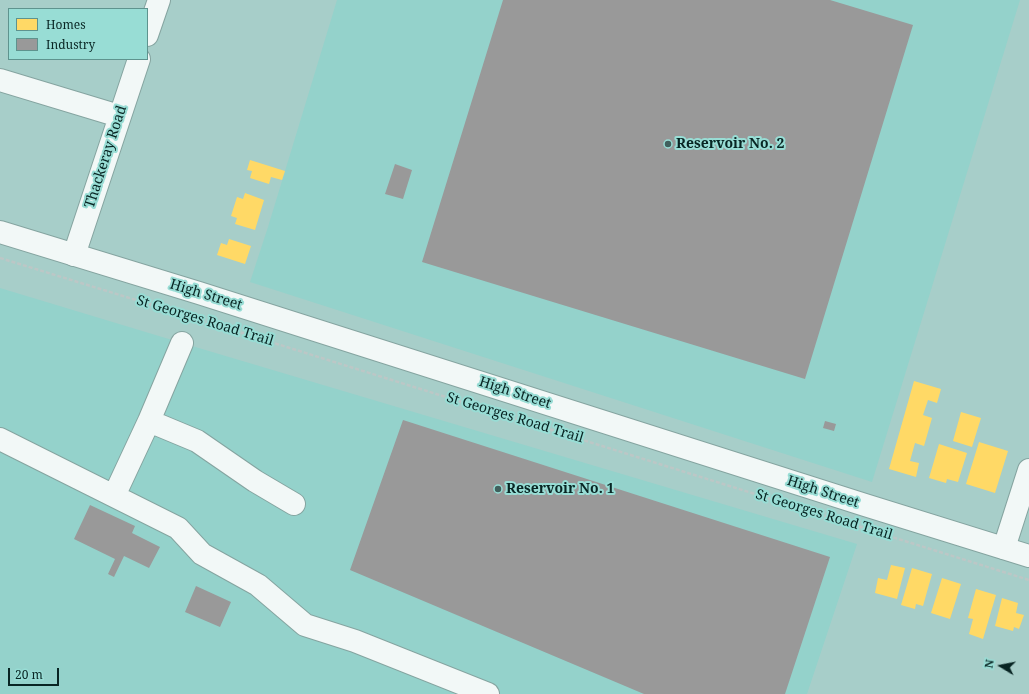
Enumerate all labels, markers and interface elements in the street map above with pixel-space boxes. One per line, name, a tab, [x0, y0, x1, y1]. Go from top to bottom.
legend	[8, 8, 148, 60]
text: Homes	[46, 16, 86, 33]
text: Industry	[46, 36, 95, 53]
street label: Thackeray Road	[82, 104, 130, 210]
place label: Reservoir No. 2	[676, 136, 784, 152]
marker: Reservoir No. 2	[663, 139, 673, 149]
street label: High Street	[168, 276, 244, 314]
street label: St Georges Road Trail	[135, 292, 275, 350]
street label: High Street	[477, 373, 553, 413]
street label: St Georges Road Trail	[445, 389, 585, 447]
street label: High Street	[785, 472, 861, 512]
place label: Reservoir No. 1	[506, 481, 614, 497]
marker: Reservoir No. 1	[493, 484, 503, 494]
street label: St Georges Road Trail	[754, 486, 894, 544]
north arrow	[981, 646, 1021, 686]
text: N	[981, 658, 997, 669]
scale bar	[10, 660, 61, 686]
text: 20 m	[15, 666, 43, 683]

